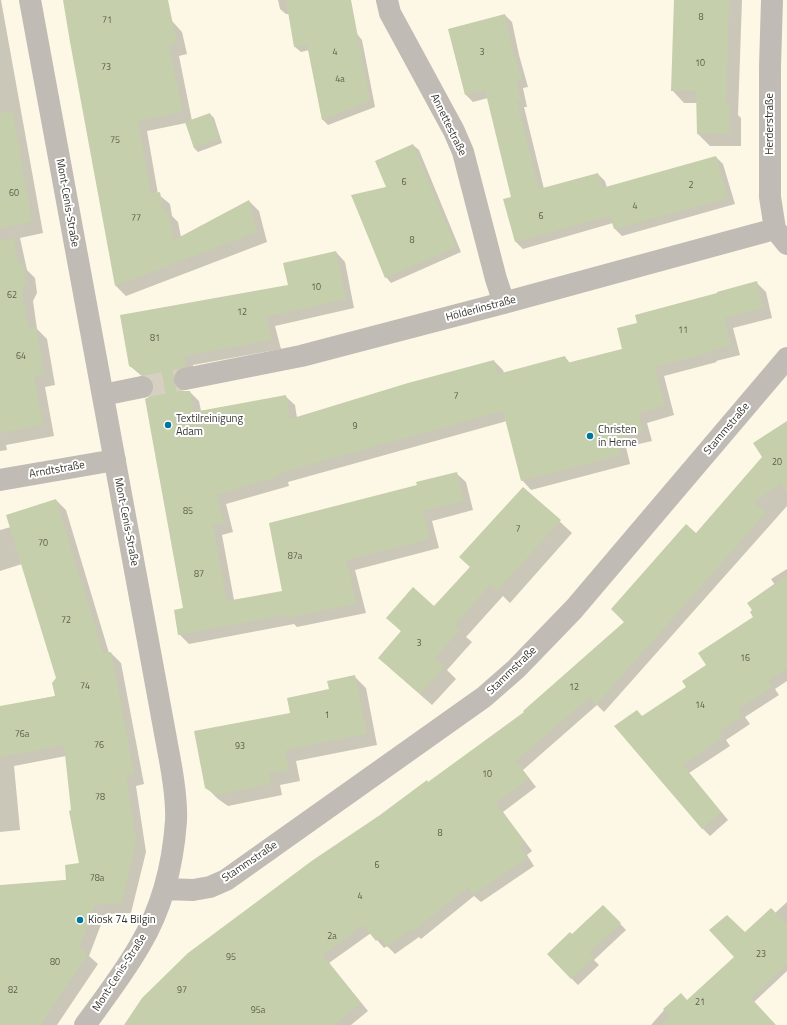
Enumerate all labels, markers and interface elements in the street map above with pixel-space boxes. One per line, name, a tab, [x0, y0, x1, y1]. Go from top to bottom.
house number: 8	[698, 13, 704, 23]
house number: 71	[102, 16, 112, 26]
house number: 4	[332, 48, 338, 58]
house number: 3	[479, 48, 485, 58]
house number: 10	[695, 59, 705, 69]
house number: 73	[101, 63, 111, 73]
house number: 4a	[335, 75, 345, 85]
street label: Annettestraße	[427, 92, 469, 158]
street label: Herderstraße	[763, 93, 777, 155]
house number: 75	[110, 136, 120, 146]
street label: Mont-Cenis-Straße	[53, 158, 81, 248]
house number: 6	[401, 178, 407, 188]
house number: 2	[688, 181, 694, 191]
house number: 60	[9, 189, 19, 199]
house number: 4	[632, 202, 638, 212]
house number: 6	[538, 212, 544, 222]
house number: 77	[131, 214, 141, 224]
house number: 8	[409, 236, 415, 246]
house number: 10	[311, 283, 321, 293]
house number: 62	[7, 291, 17, 301]
street label: Hölderlinstraße	[445, 293, 517, 325]
house number: 12	[237, 308, 247, 318]
house number: 11	[678, 326, 688, 336]
house number: 81	[150, 334, 160, 344]
house number: 64	[16, 352, 26, 362]
house number: 7	[453, 392, 459, 402]
street label: Stammstraße	[701, 400, 753, 458]
place label: Textilreinigung Adam	[176, 412, 243, 438]
marker: Textilreinigung Adam	[163, 420, 173, 430]
house number: 9	[352, 422, 358, 432]
place label: Christen in Herne	[598, 423, 637, 449]
marker: Christen in Herne	[585, 431, 595, 441]
house number: 20	[772, 458, 782, 468]
street label: Arndtstraße	[28, 459, 86, 481]
street label: Mont-Cenis-Straße	[111, 477, 141, 567]
house number: 85	[183, 507, 193, 517]
house number: 7	[515, 525, 521, 535]
house number: 70	[38, 539, 48, 549]
house number: 87a	[288, 552, 302, 562]
house number: 87	[194, 570, 204, 580]
house number: 72	[61, 616, 71, 626]
house number: 3	[416, 639, 422, 649]
street label: Stammstraße	[484, 644, 540, 698]
house number: 16	[740, 654, 750, 664]
house number: 74	[80, 682, 90, 692]
house number: 12	[569, 683, 579, 693]
house number: 14	[695, 701, 705, 711]
house number: 1	[324, 711, 330, 721]
house number: 76a	[15, 730, 29, 740]
house number: 76	[94, 741, 104, 751]
house number: 93	[235, 742, 245, 752]
house number: 10	[482, 770, 492, 780]
house number: 78	[95, 793, 105, 803]
house number: 8	[437, 829, 443, 839]
street label: Stammstraße	[220, 839, 280, 885]
house number: 6	[374, 861, 380, 871]
house number: 78a	[90, 874, 104, 884]
house number: 4	[357, 892, 363, 902]
place label: Kiosk 74 Bilgin	[88, 913, 156, 927]
marker: Kiosk 74 Bilgin	[75, 915, 85, 925]
street label: Mont-Cenis-Straße	[90, 932, 150, 1014]
house number: 2a	[327, 932, 337, 942]
house number: 23	[756, 950, 766, 960]
house number: 95	[226, 953, 236, 963]
house number: 80	[50, 958, 60, 968]
house number: 82	[8, 986, 18, 996]
house number: 97	[177, 986, 187, 996]
house number: 21	[695, 998, 705, 1008]
house number: 95a	[251, 1006, 265, 1016]

